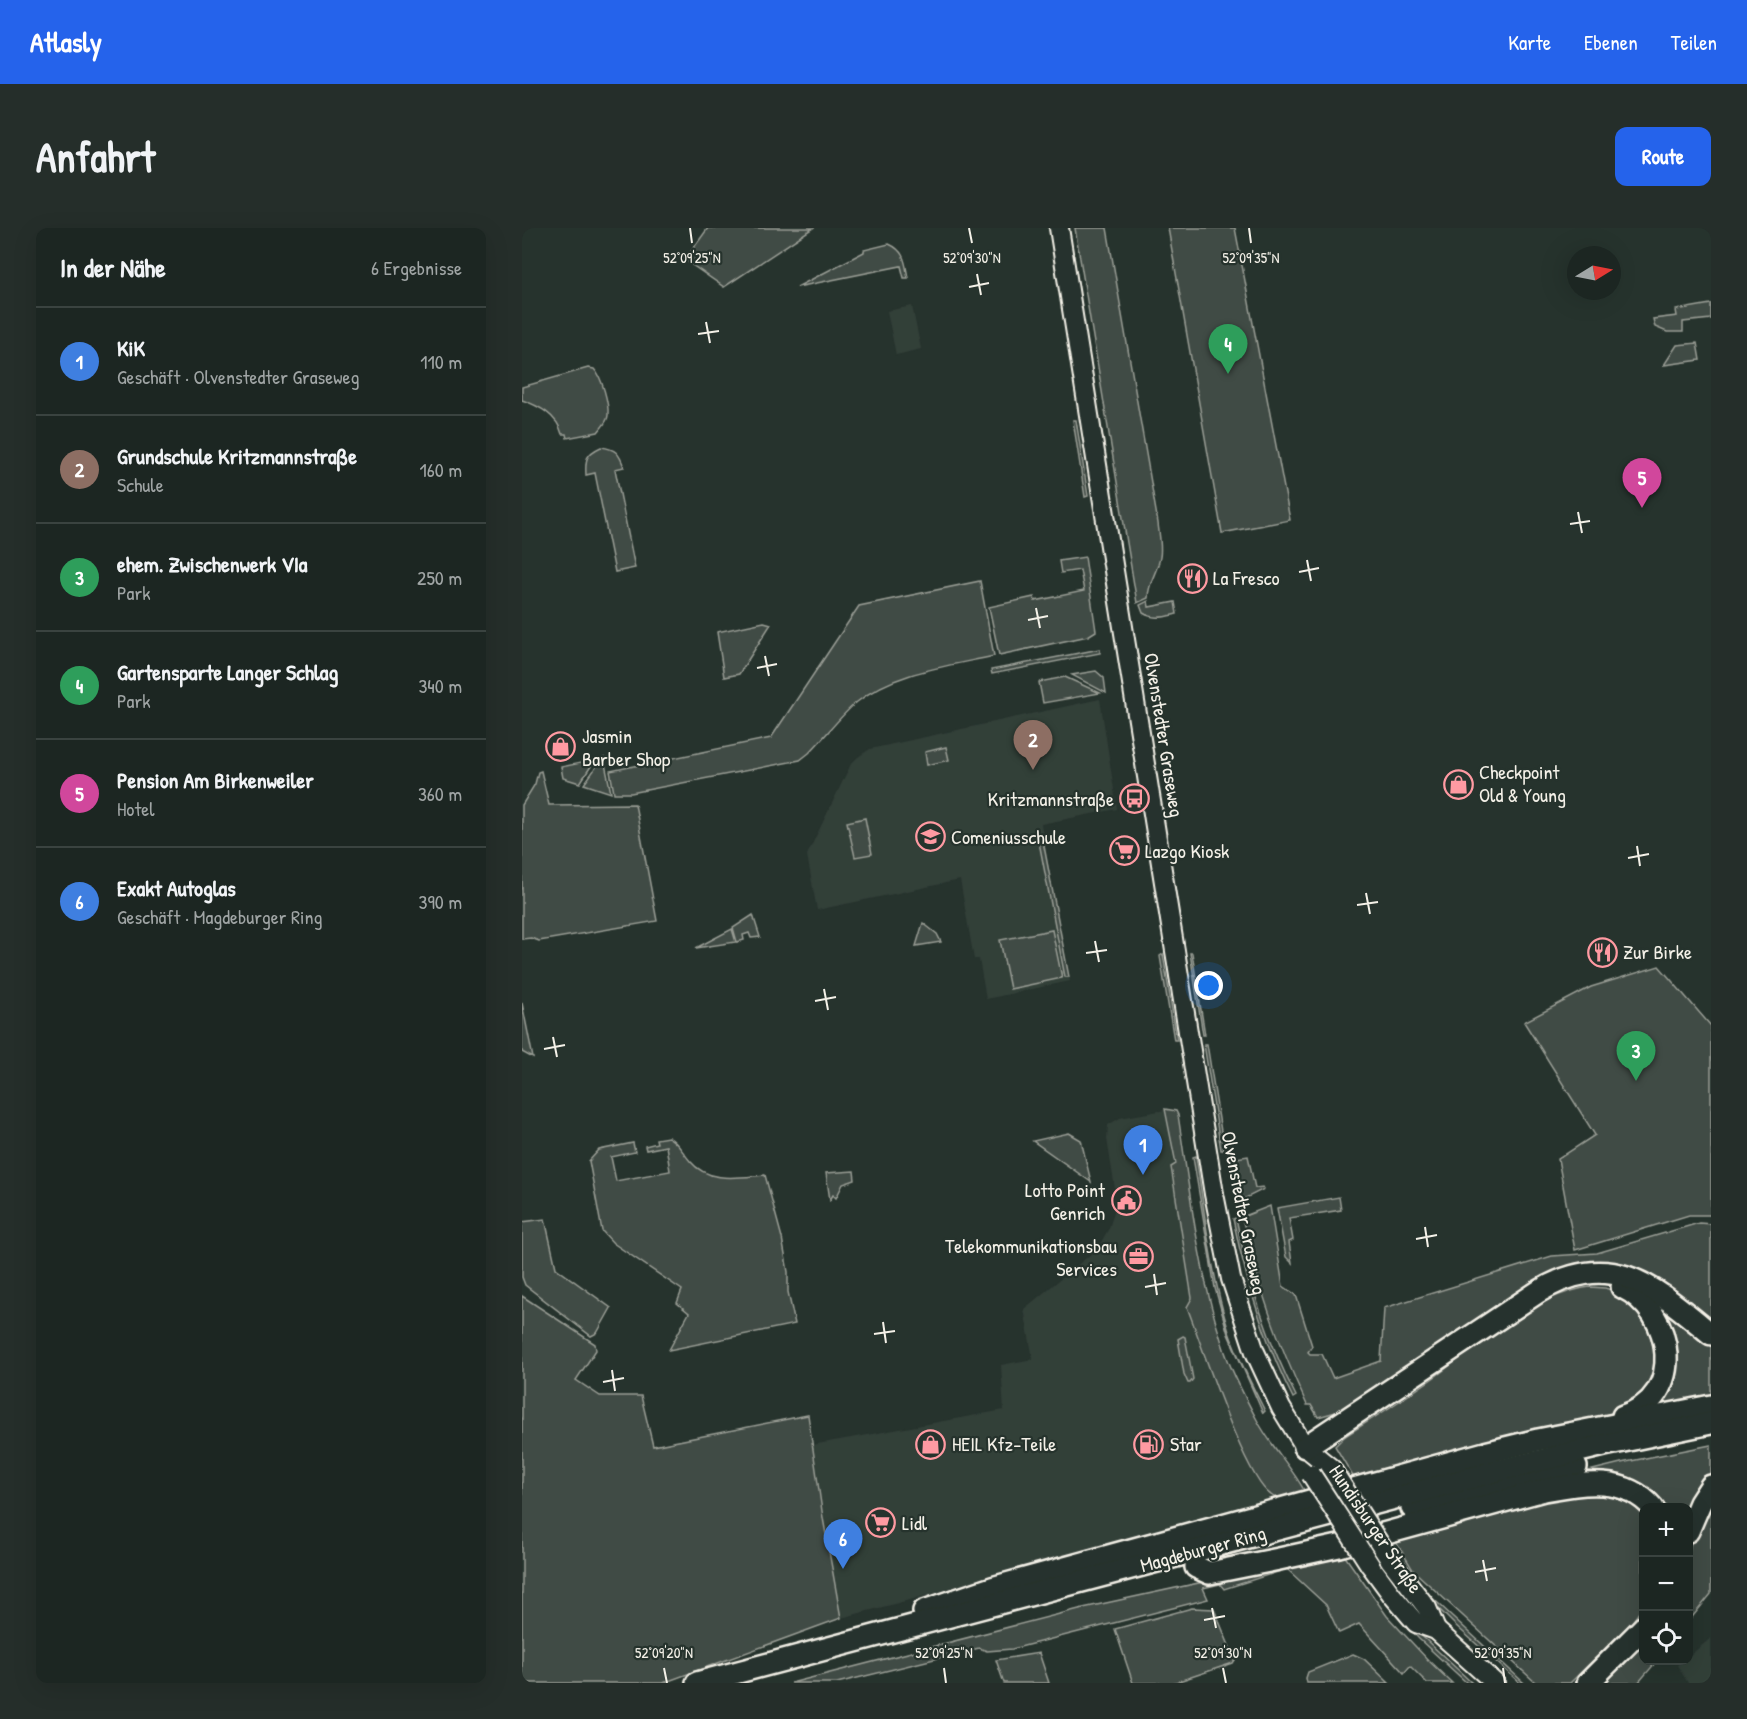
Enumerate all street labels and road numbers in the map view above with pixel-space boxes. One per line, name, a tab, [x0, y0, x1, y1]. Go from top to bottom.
street label: Olvenstedter Graseweg	[1138, 651, 1191, 819]
street label: Olvenstedter Graseweg	[1215, 1129, 1274, 1297]
street label: Hundisburger Straße	[1323, 1459, 1429, 1598]
street label: Magdeburger Ring	[1137, 1519, 1269, 1578]

